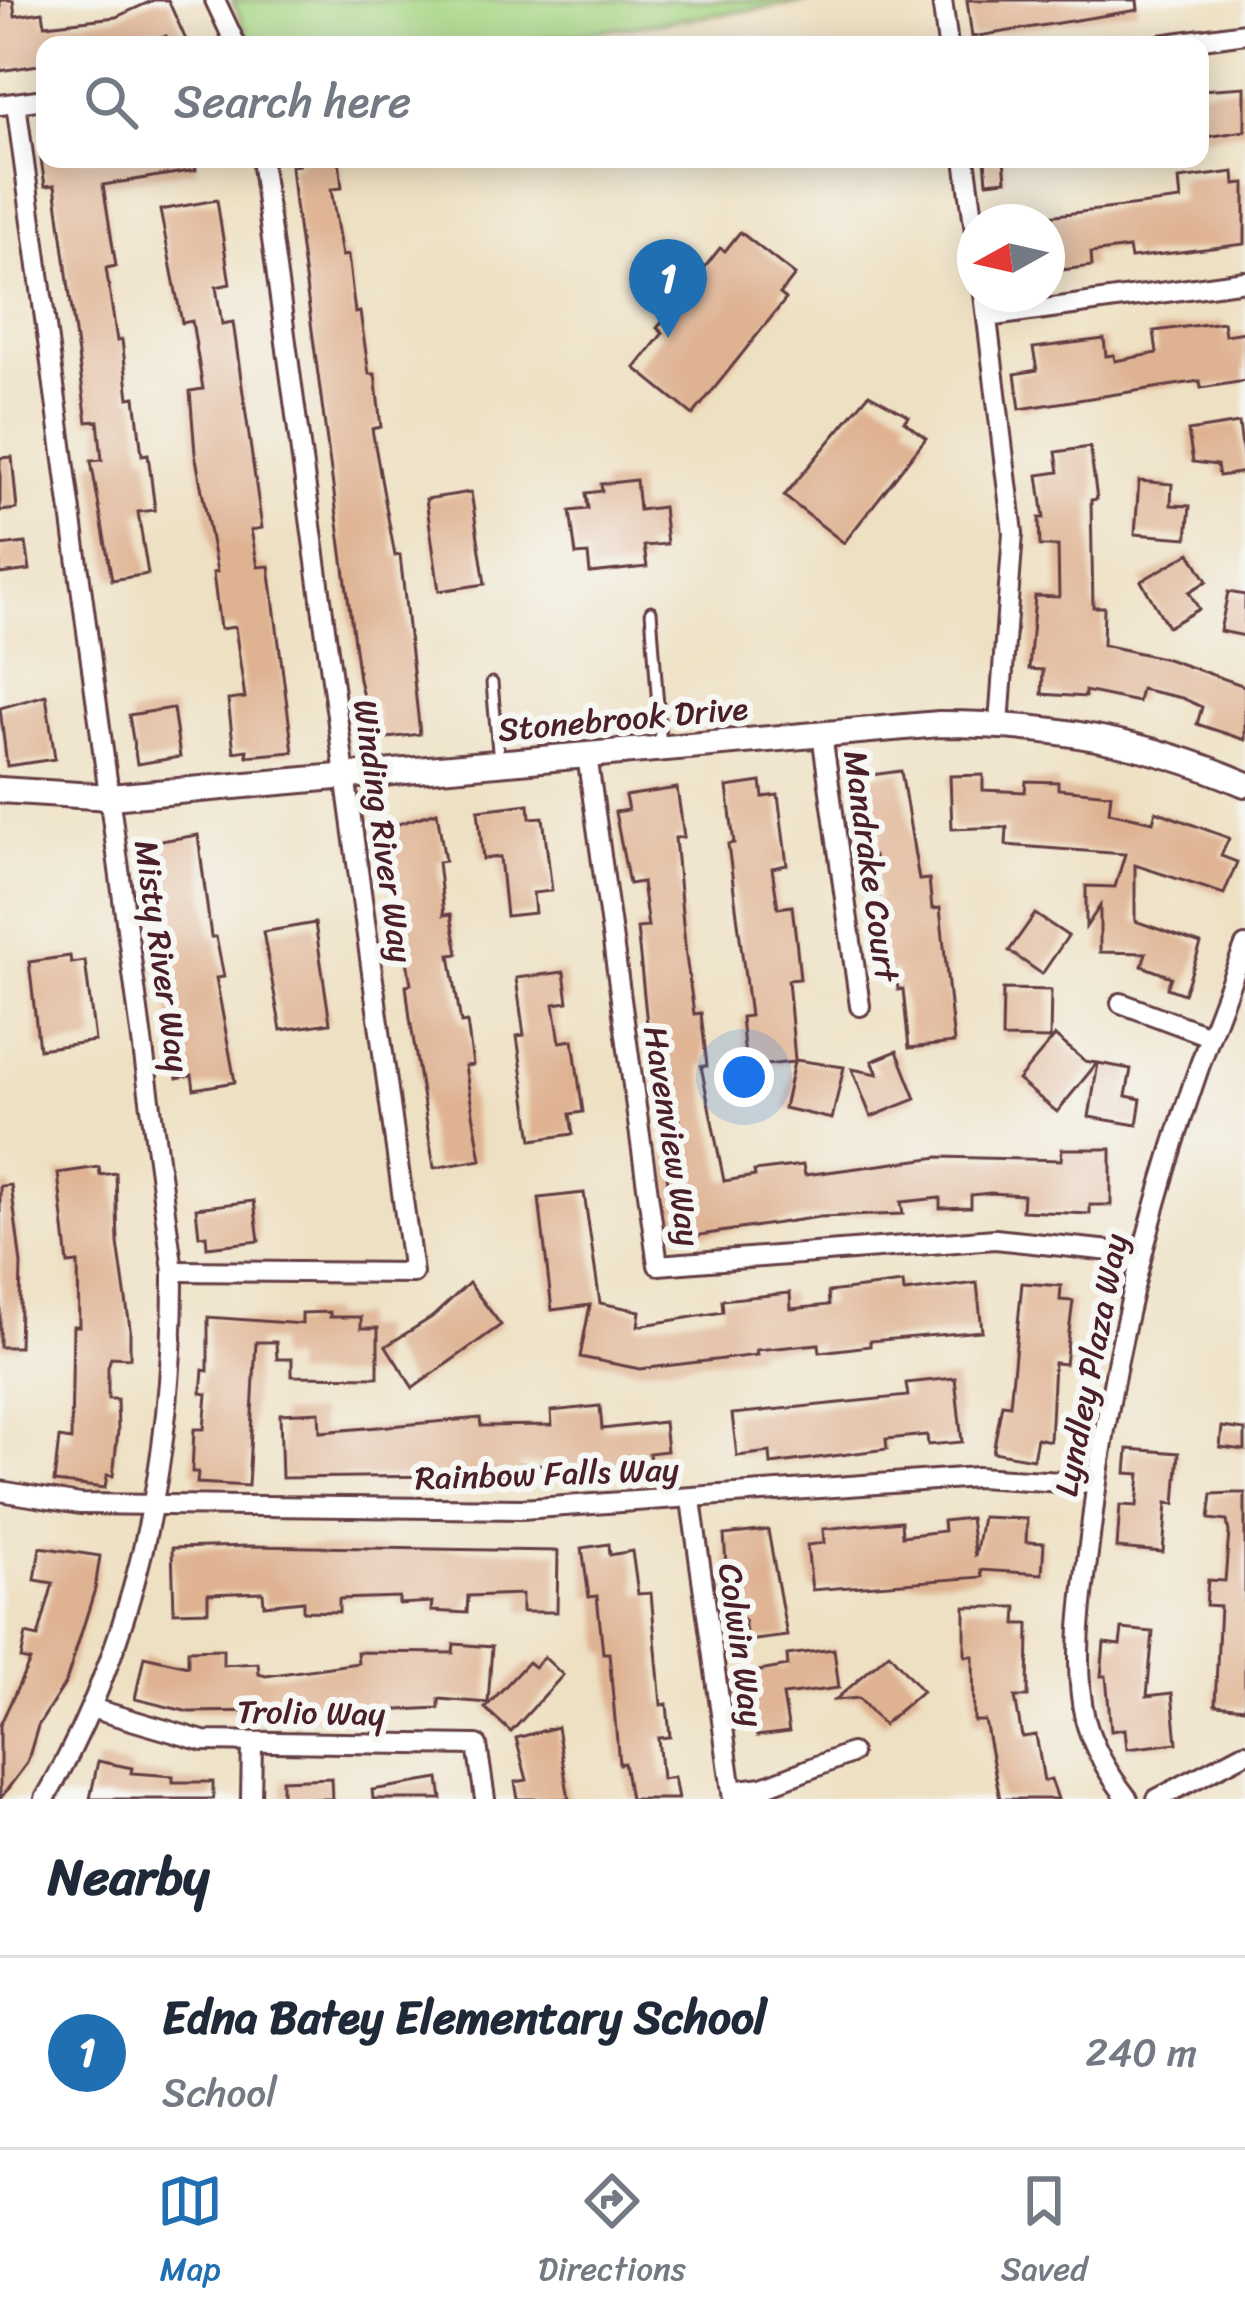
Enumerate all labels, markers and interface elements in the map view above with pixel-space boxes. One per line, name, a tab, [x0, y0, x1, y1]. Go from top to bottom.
search box	[36, 36, 1209, 168]
text: Search here	[174, 62, 411, 142]
icon: search	[78, 69, 144, 135]
north arrow	[957, 204, 1065, 312]
pin: 1	[629, 239, 707, 338]
street label: Stonebrook Drive	[496, 679, 750, 759]
street label: Winding River Way	[336, 696, 430, 967]
street label: Mandrake Court	[826, 747, 916, 987]
street label: Misty River Way	[117, 836, 207, 1076]
street label: Havenview Way	[626, 1022, 718, 1251]
your location	[714, 1047, 774, 1107]
street label: Lyndley Plaza Way	[1037, 1228, 1145, 1501]
street label: Rainbow Falls Way	[414, 1440, 681, 1508]
street label: Colwin Way	[701, 1560, 781, 1731]
street label: Trolio Way	[236, 1683, 386, 1743]
text: Nearby	[48, 1832, 209, 1922]
text: Edna Batey Elementary School	[162, 1978, 767, 2058]
text: 1	[79, 2018, 95, 2087]
text: 240 m	[1085, 2018, 1197, 2087]
text: School	[162, 2058, 277, 2127]
tab: Map	[157, 2168, 223, 2298]
tab: Directions	[538, 2168, 686, 2298]
tab: Saved	[1001, 2168, 1088, 2298]

